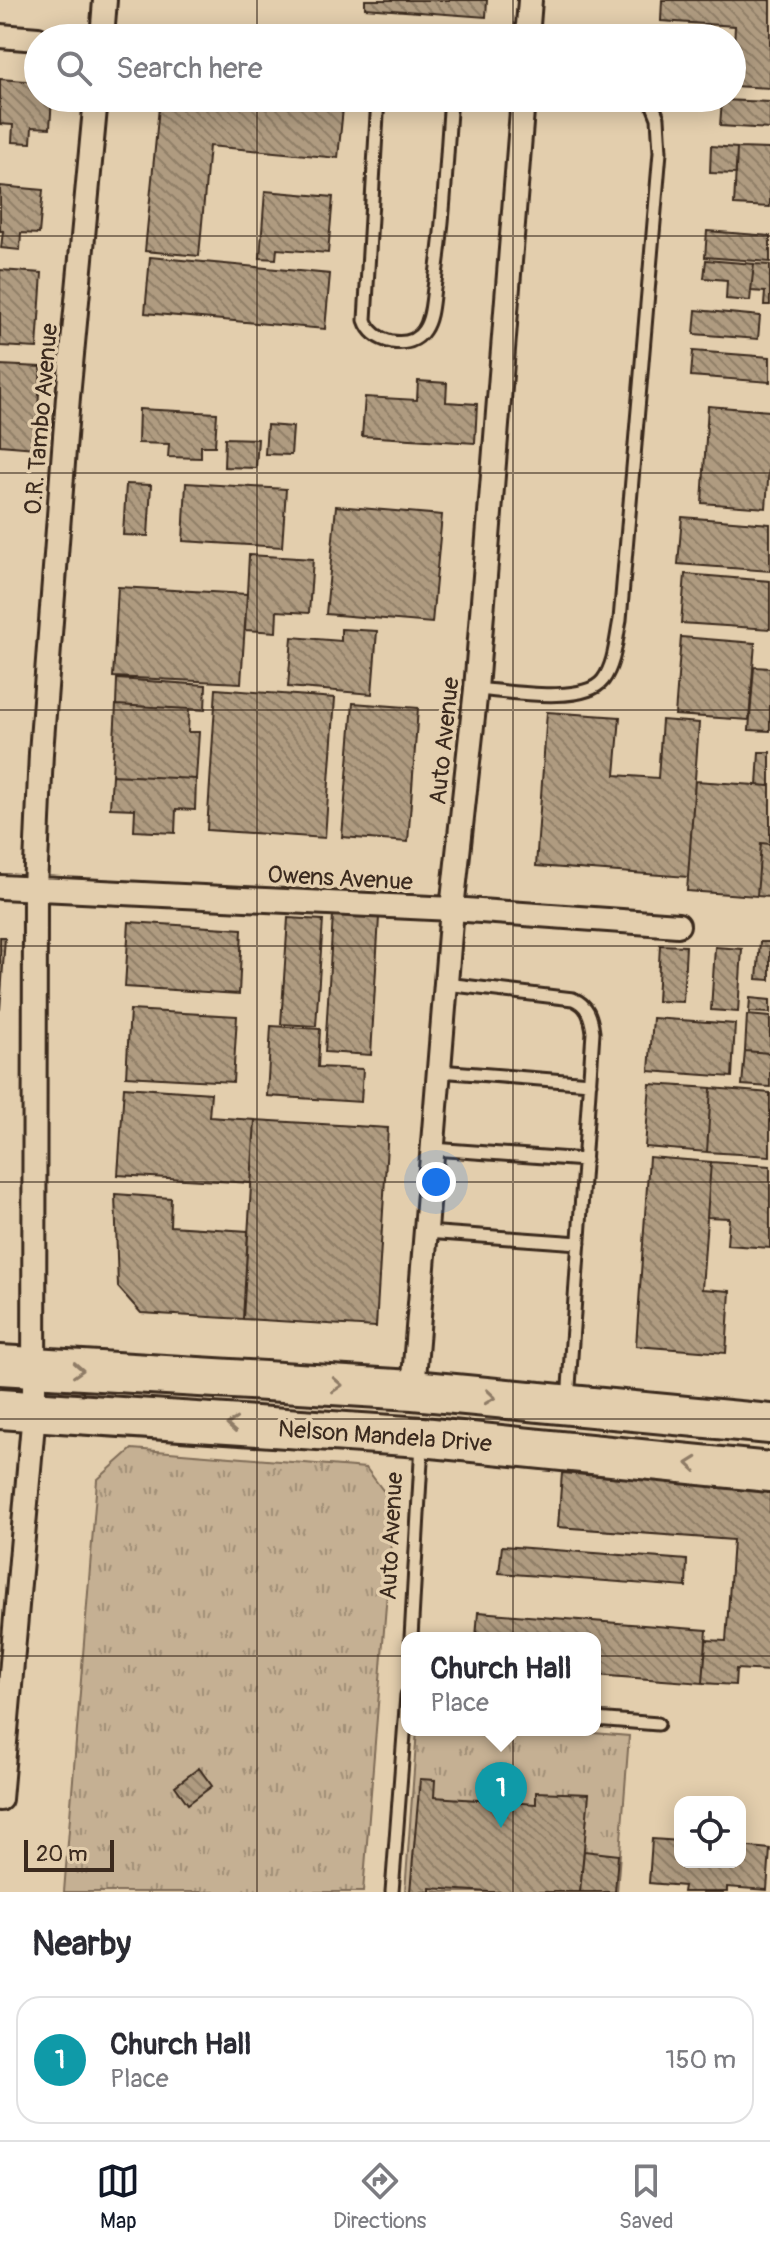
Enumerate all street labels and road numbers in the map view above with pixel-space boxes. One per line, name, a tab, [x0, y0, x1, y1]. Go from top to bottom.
street label: O.R. Tambo Avenue	[19, 322, 64, 516]
street label: Auto Avenue	[423, 676, 466, 806]
street label: Owens Avenue	[267, 860, 414, 897]
street label: Nelson Mandela Drive	[277, 1415, 493, 1458]
street label: Auto Avenue	[374, 1471, 409, 1601]

